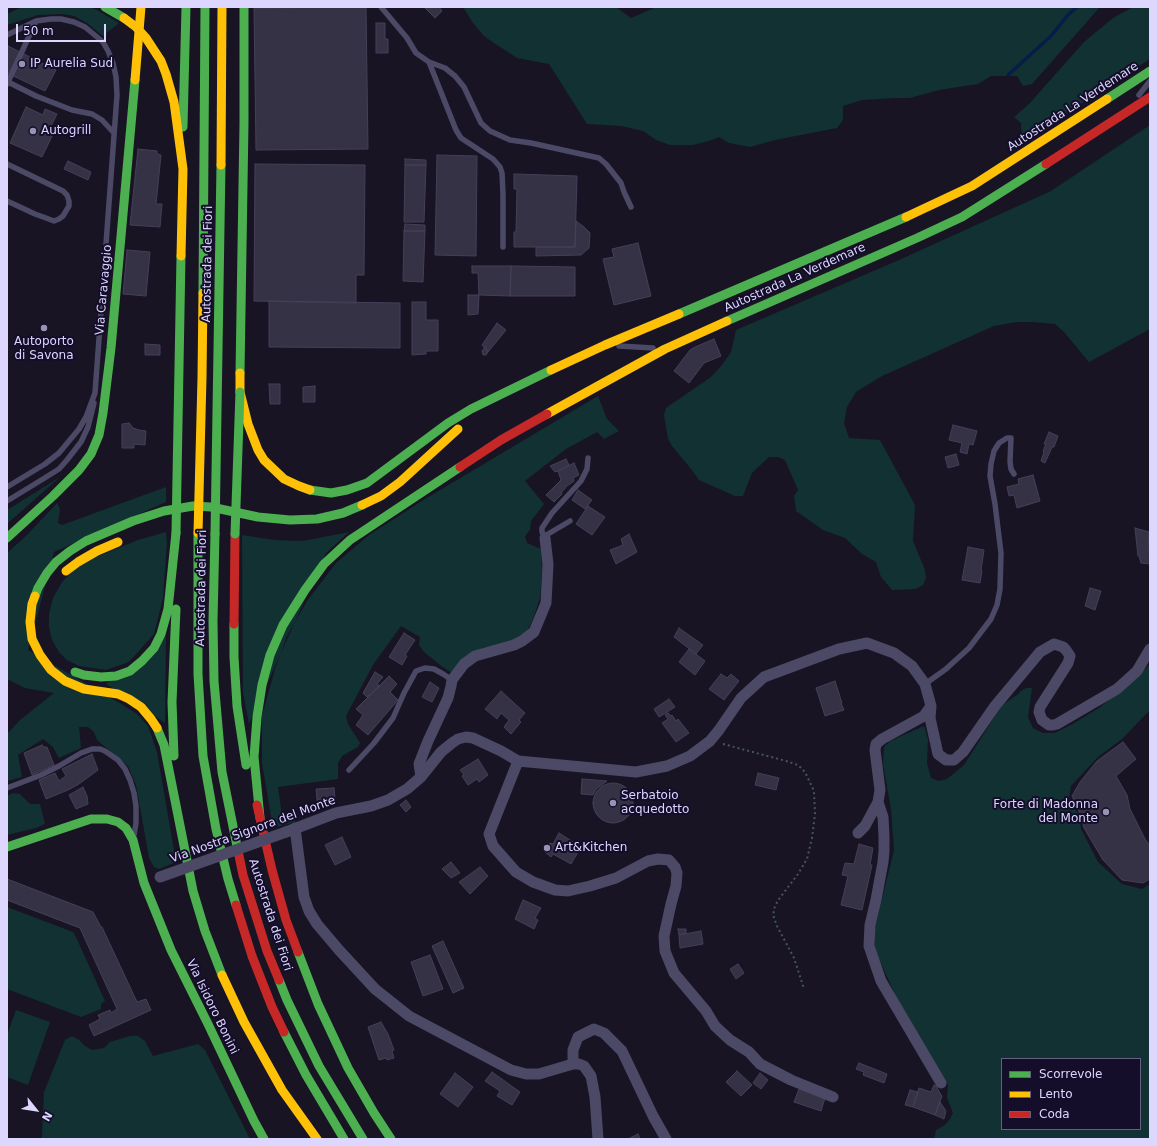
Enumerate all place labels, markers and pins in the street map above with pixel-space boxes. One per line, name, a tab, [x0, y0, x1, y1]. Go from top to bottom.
place label: IP Aurelia Sud	[30, 57, 113, 71]
marker: IP Aurelia Sud	[17, 59, 27, 69]
place label: Autogrill	[41, 124, 91, 138]
marker: Autogrill	[28, 126, 38, 136]
marker: Autoporto di Savona	[39, 323, 49, 333]
place label: Autoporto di Savona	[14, 335, 74, 363]
place label: Serbatoio acquedotto	[621, 789, 689, 817]
marker: Serbatoio acquedotto	[608, 798, 618, 808]
place label: Forte di Madonna del Monte	[993, 798, 1098, 826]
marker: Forte di Madonna del Monte	[1101, 807, 1111, 817]
place label: Art&Kitchen	[555, 841, 627, 855]
marker: Art&Kitchen	[542, 843, 552, 853]

